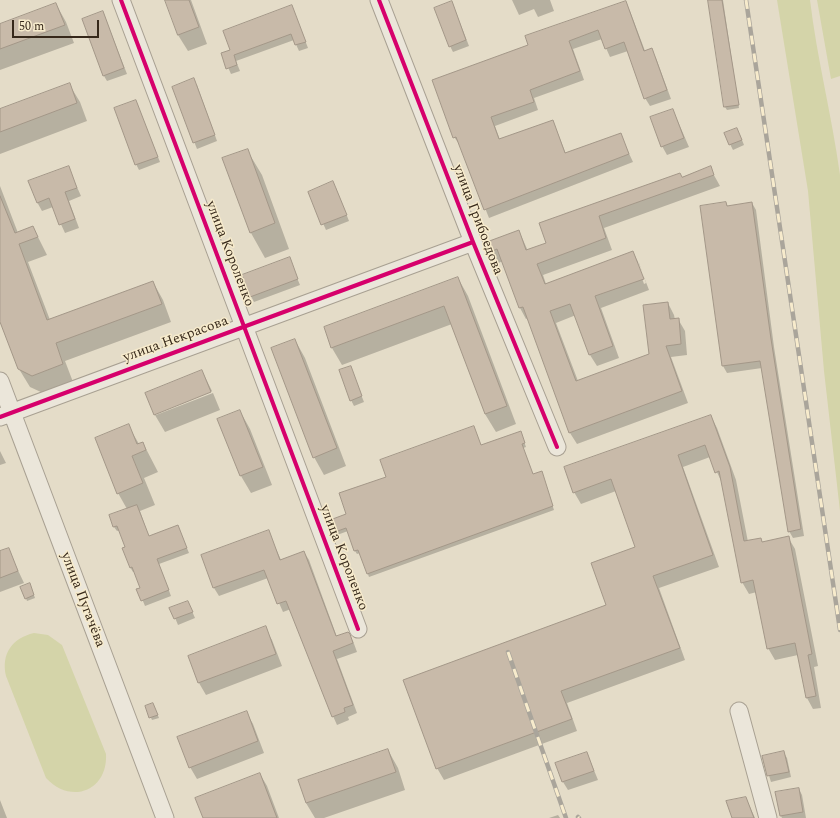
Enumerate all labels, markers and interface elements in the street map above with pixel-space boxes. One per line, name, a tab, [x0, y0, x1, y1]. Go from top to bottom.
scale bar	[14, 12, 101, 38]
text: 50 m	[19, 17, 44, 36]
street label: улица Грибоедова	[448, 162, 506, 278]
street label: улица Короленко	[201, 199, 257, 309]
street label: улица Некрасова	[121, 313, 231, 367]
street label: улица Короленко	[315, 503, 371, 613]
street label: улица Пугачёва	[56, 550, 108, 650]

